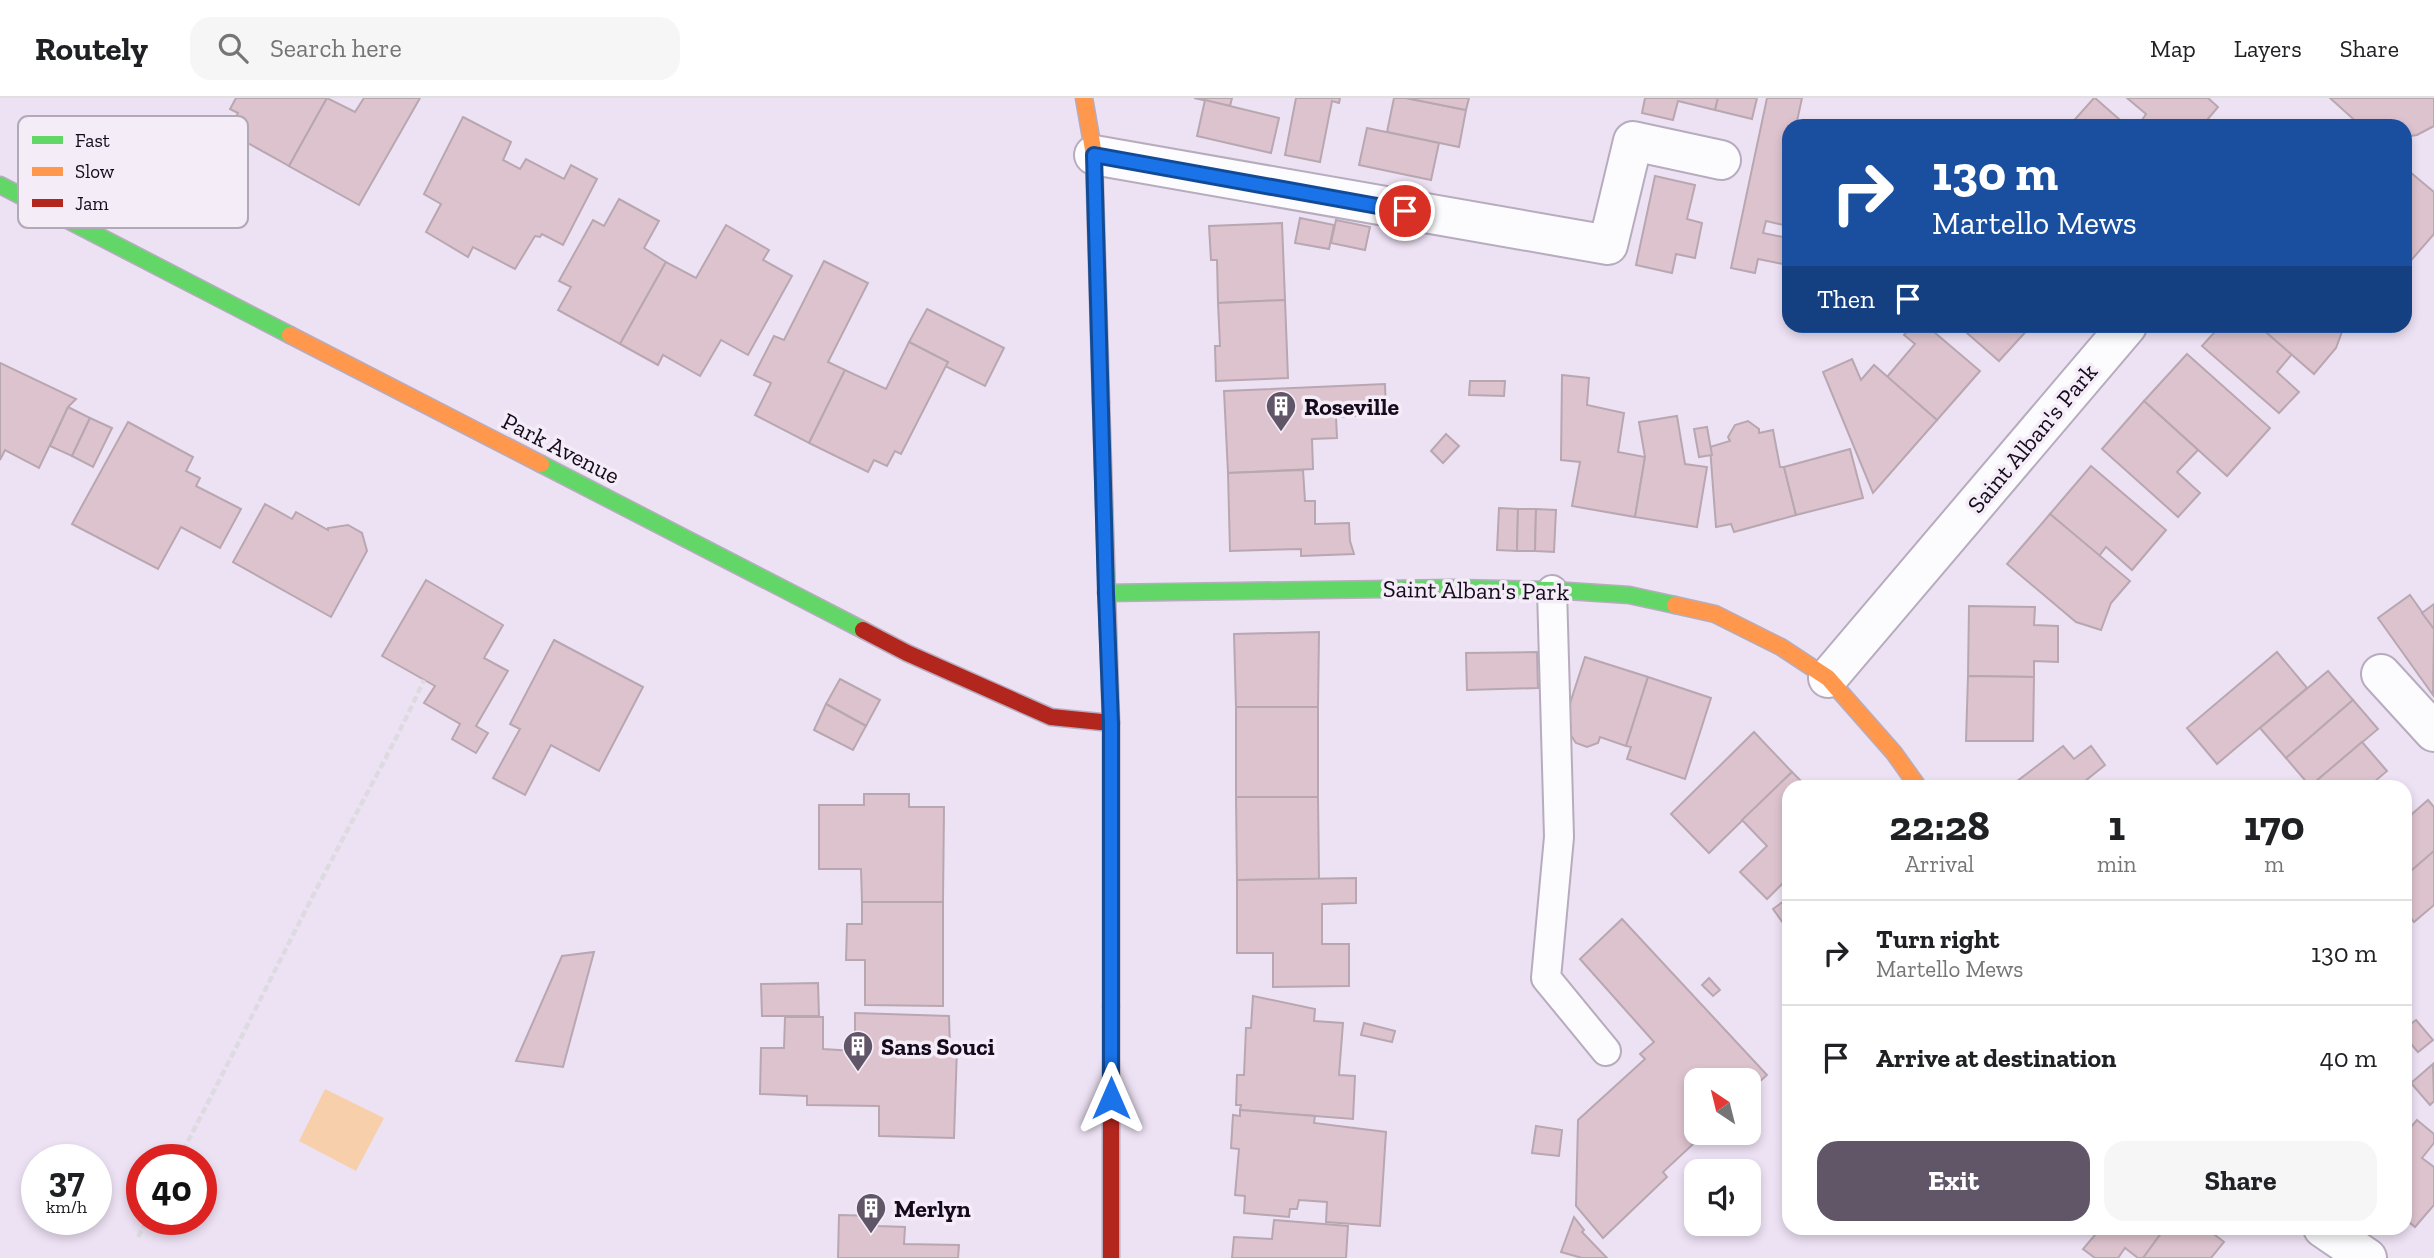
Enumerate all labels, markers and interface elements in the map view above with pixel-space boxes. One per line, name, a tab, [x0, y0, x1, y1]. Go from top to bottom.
search box	[190, 17, 680, 80]
text: Routely	[35, 29, 148, 68]
icon: search	[214, 29, 252, 67]
text: Search here	[270, 32, 402, 64]
text: Map	[2150, 34, 2196, 63]
text: Layers	[2234, 34, 2302, 63]
text: Share	[2340, 34, 2399, 63]
legend	[18, 116, 248, 228]
text: Fast	[75, 129, 110, 152]
text: 130 m	[1932, 144, 2058, 203]
icon: right	[1817, 147, 1908, 238]
text: Slow	[75, 160, 115, 183]
pin	[1375, 181, 1435, 241]
text: Jam	[75, 192, 109, 215]
icon: arrive	[1386, 192, 1424, 230]
text: Martello Mews	[1932, 204, 2137, 242]
icon: arrive	[1889, 280, 1927, 318]
text: Then	[1817, 283, 1875, 315]
street label: Saint Alban's Park	[1961, 357, 2103, 519]
building icon: Roseville	[1264, 389, 1298, 433]
place label: Roseville	[1304, 392, 1399, 421]
street label: Park Avenue	[497, 406, 625, 490]
street label: Saint Alban's Park	[1383, 574, 1570, 606]
text: 22:28	[1889, 800, 1990, 851]
text: 1	[2108, 800, 2125, 851]
text: 170	[2244, 800, 2305, 851]
text: Arrival	[1905, 850, 1974, 878]
text: min	[2097, 850, 2137, 878]
text: m	[2264, 850, 2284, 878]
text: Turn right	[1876, 923, 1999, 955]
icon: right	[1817, 934, 1855, 972]
text: 130 m	[2311, 937, 2377, 969]
text: Martello Mews	[1876, 955, 2023, 983]
building icon: Sans Souci	[841, 1029, 875, 1073]
place label: Sans Souci	[881, 1032, 995, 1061]
icon: arrive	[1817, 1039, 1855, 1077]
text: Arrive at destination	[1876, 1042, 2116, 1074]
text: 40 m	[2320, 1042, 2377, 1074]
position arrow	[1074, 1061, 1148, 1135]
north arrow	[1684, 1068, 1760, 1144]
map controls	[1684, 1068, 1761, 1236]
button: Exit	[1817, 1141, 2090, 1221]
button: Share	[2104, 1141, 2377, 1221]
speed limit sign: 40	[126, 1144, 217, 1235]
text: 37	[49, 1159, 84, 1201]
button: sound	[1684, 1159, 1761, 1236]
building icon: Merlyn	[854, 1191, 888, 1235]
place label: Merlyn	[894, 1194, 971, 1223]
text: km/h	[46, 1196, 87, 1218]

